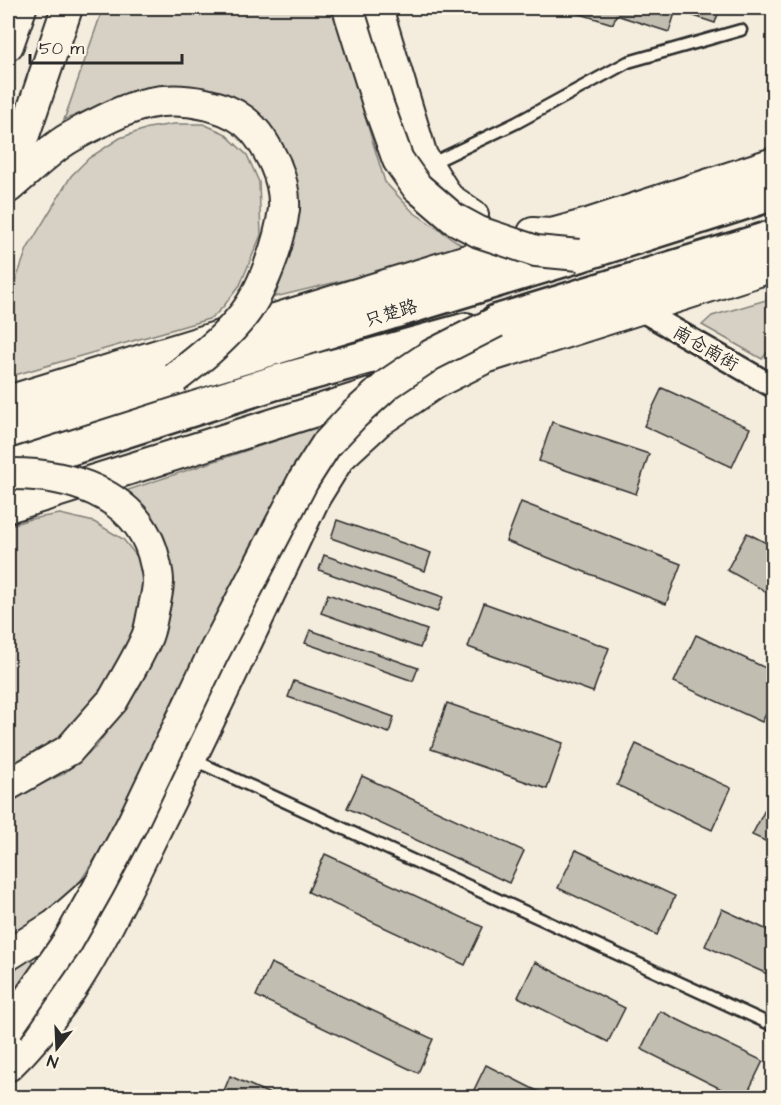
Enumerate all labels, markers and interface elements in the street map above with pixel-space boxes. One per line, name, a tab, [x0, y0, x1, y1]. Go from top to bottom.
scale bar	[30, 27, 182, 65]
text: 50 m	[39, 36, 84, 61]
street label: 只楚路	[362, 294, 421, 333]
street label: 南仓南街	[668, 320, 743, 377]
north arrow	[27, 1018, 87, 1078]
text: N	[45, 1049, 61, 1073]

